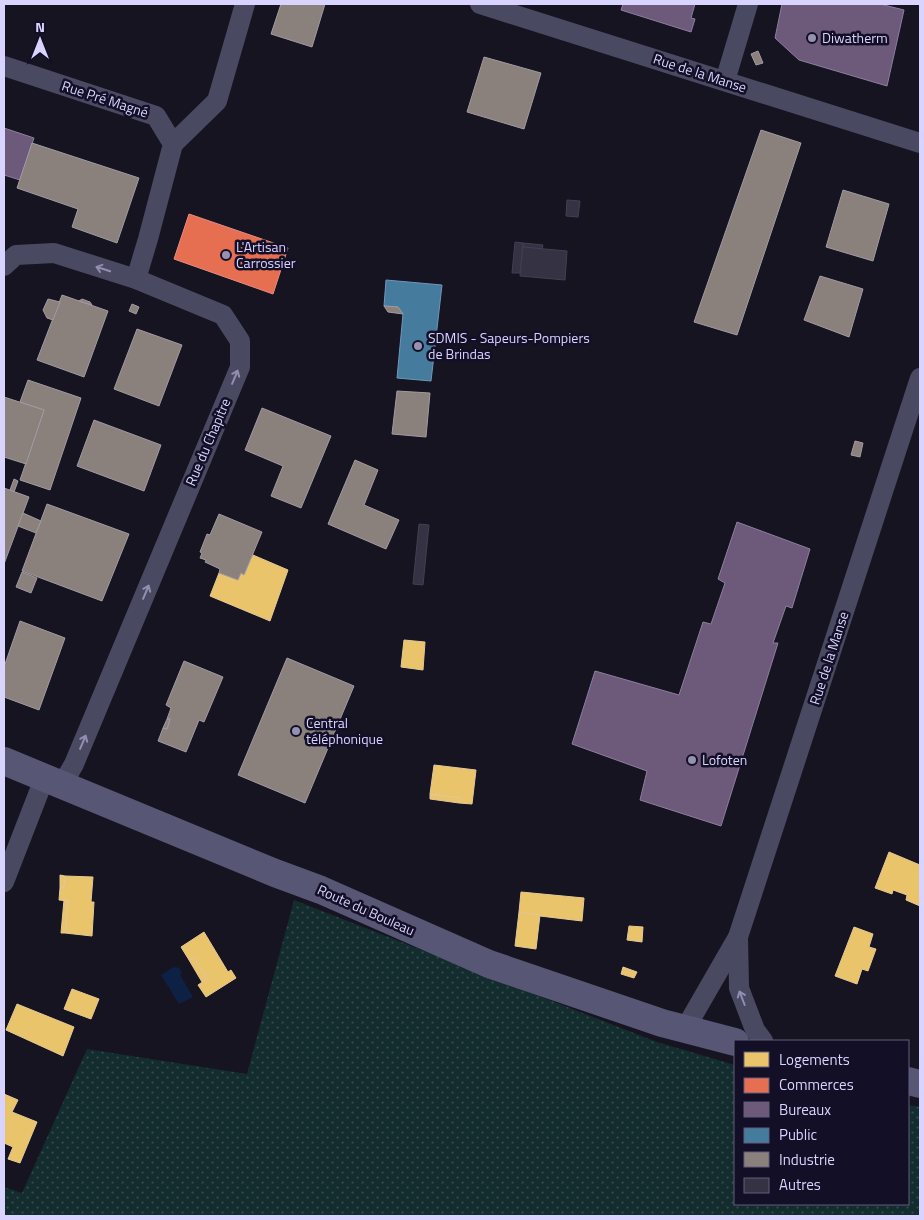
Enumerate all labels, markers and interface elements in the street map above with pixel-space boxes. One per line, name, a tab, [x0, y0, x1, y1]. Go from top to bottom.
north arrow	[15, 15, 65, 65]
text: N	[35, 16, 45, 37]
place label: Diwatherm	[822, 27, 888, 48]
marker: Diwatherm	[806, 32, 818, 44]
street label: Rue de la Manse	[651, 48, 749, 97]
street label: Rue Pré Magné	[59, 75, 151, 122]
place label: L'Artisan Carrossier	[236, 236, 296, 273]
marker: L'Artisan Carrossier	[220, 249, 232, 261]
one-way arrow	[95, 263, 111, 273]
place label: SDMIS - Sapeurs-Pompiers de Brindas	[428, 327, 590, 364]
marker: SDMIS - Sapeurs-Pompiers de Brindas	[412, 340, 424, 352]
one-way arrow	[231, 370, 241, 385]
street label: Rue du Chapitre	[180, 395, 235, 489]
one-way arrow	[141, 585, 151, 600]
street label: Rue de la Manse	[804, 609, 853, 707]
place label: Central téléphonique	[306, 712, 383, 749]
marker: Central téléphonique	[290, 725, 302, 737]
one-way arrow	[79, 735, 88, 750]
place label: Lofoten	[702, 749, 747, 770]
marker: Lofoten	[686, 754, 698, 766]
street label: Route du Bouleau	[314, 879, 418, 940]
one-way arrow	[737, 991, 746, 1006]
legend	[734, 1040, 909, 1205]
text: Logements	[779, 1048, 850, 1071]
text: Commerces	[779, 1073, 854, 1096]
text: Bureaux	[779, 1098, 831, 1121]
text: Public	[779, 1123, 817, 1146]
text: Industrie	[779, 1148, 835, 1171]
text: Autres	[779, 1173, 821, 1196]

